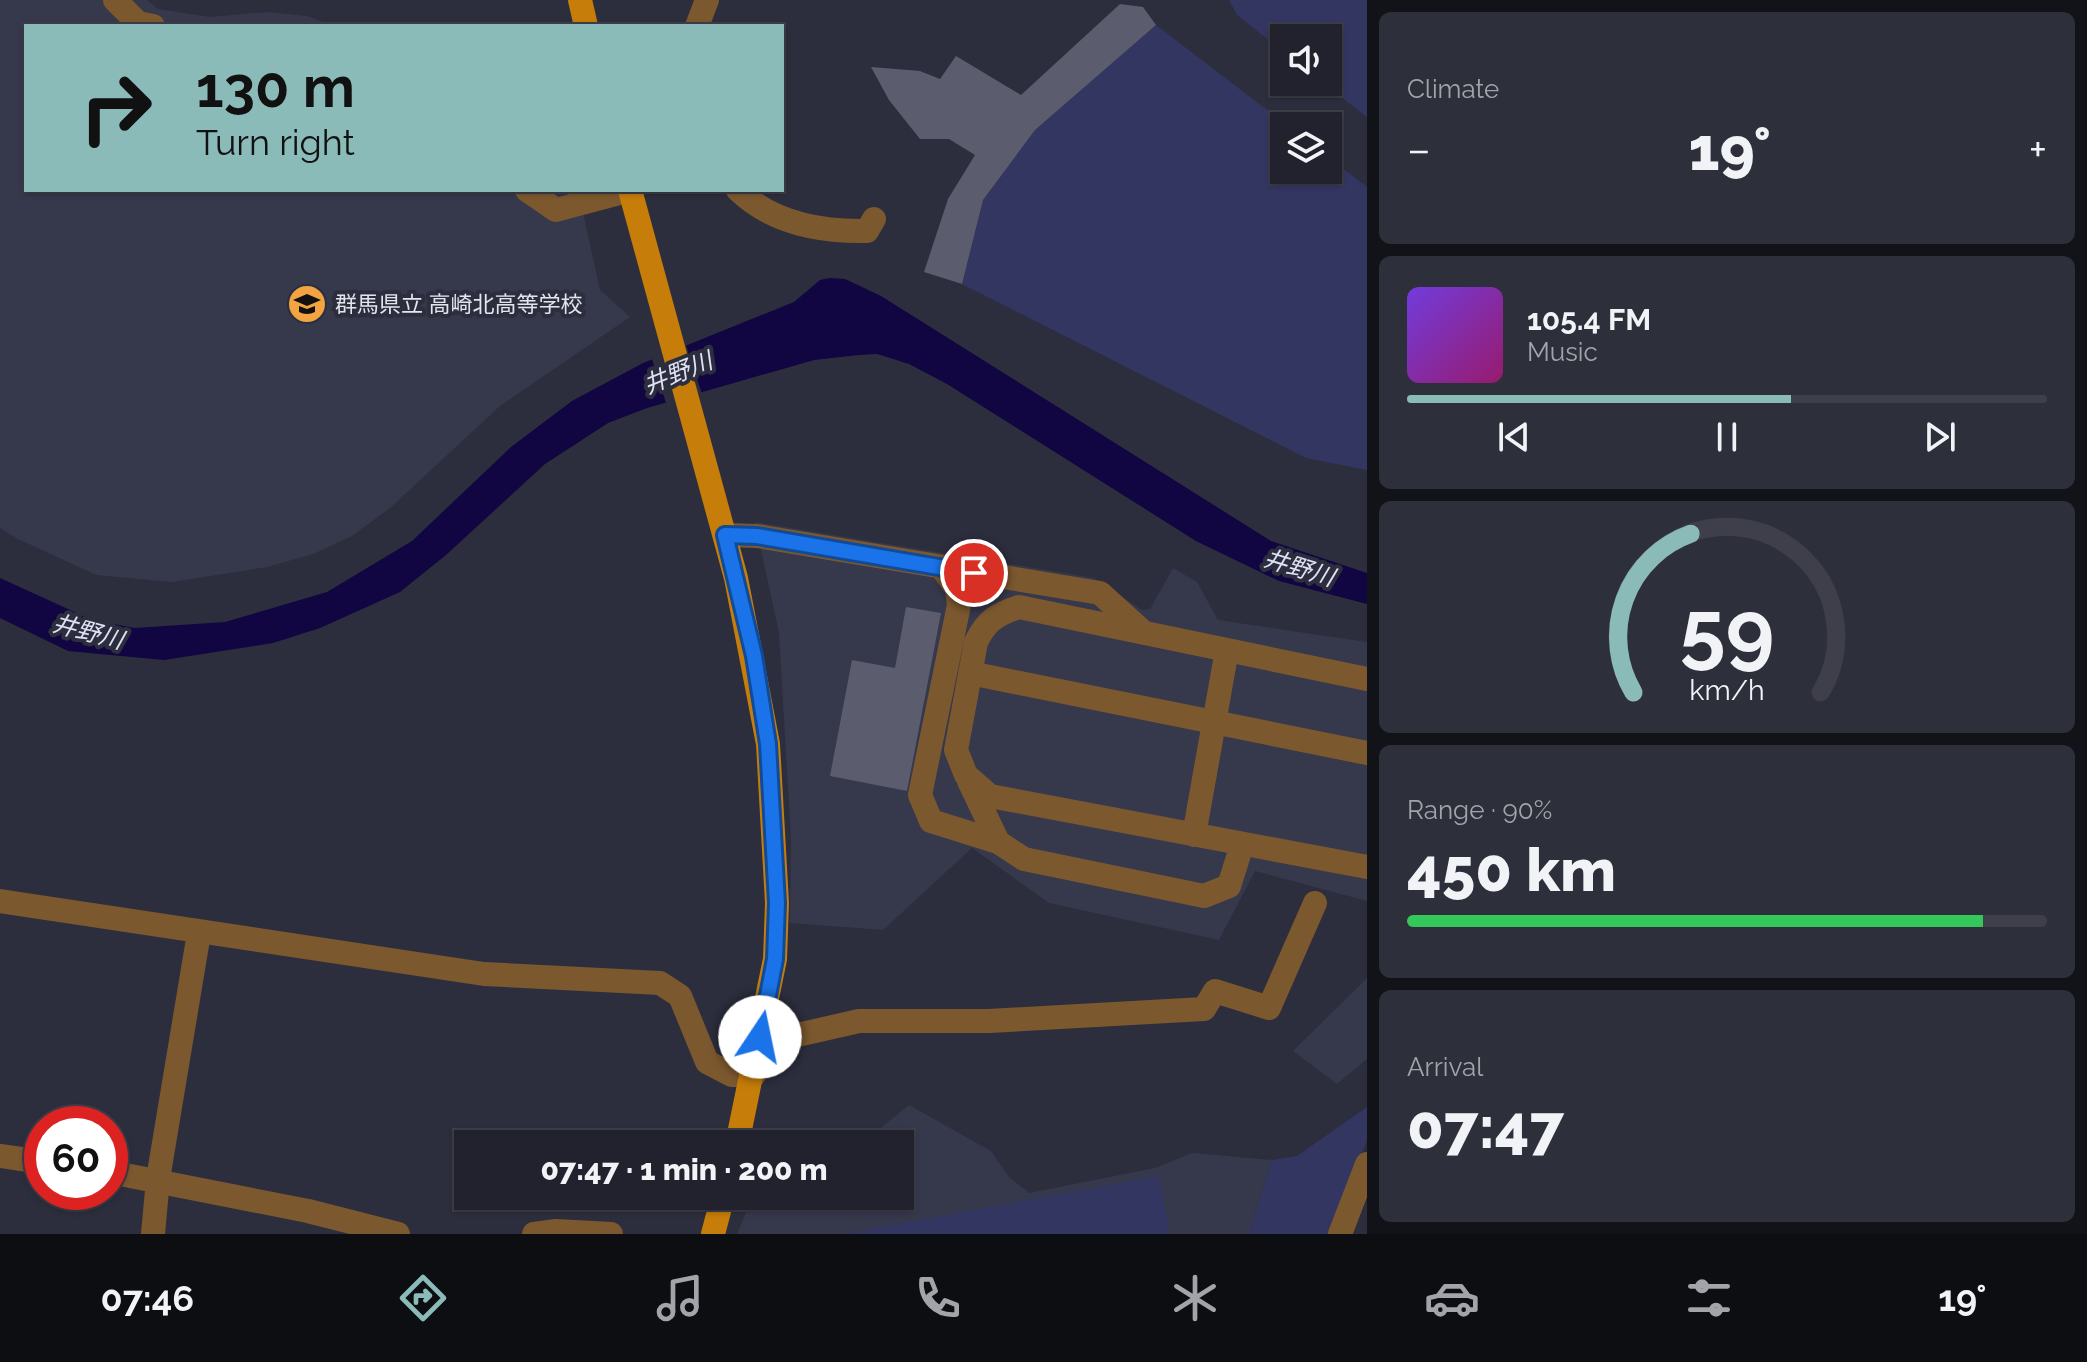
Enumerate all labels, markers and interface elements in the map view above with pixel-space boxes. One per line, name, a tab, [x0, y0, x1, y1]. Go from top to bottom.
map controls	[1270, 24, 1342, 184]
button: sound	[1270, 24, 1342, 96]
text: 130 m	[196, 54, 355, 120]
icon: right	[64, 56, 168, 160]
text: Climate	[1407, 74, 1499, 104]
button: layers	[1270, 112, 1342, 184]
text: 19°	[1689, 114, 1771, 184]
text: Turn right	[196, 121, 355, 163]
text: −	[1407, 124, 1431, 175]
text: +	[2029, 124, 2047, 175]
school or university icon: 群馬県立 高崎北高等学校	[286, 283, 328, 325]
place label: 群馬県立 高崎北高等学校	[335, 291, 583, 317]
text: 105.4 FM	[1527, 302, 1651, 337]
text: Music	[1527, 337, 1598, 367]
water label: 井野川	[639, 344, 719, 399]
icon: previous	[1492, 415, 1536, 459]
icon: pause	[1705, 415, 1749, 459]
icon: next	[1918, 415, 1962, 459]
pin	[940, 539, 1008, 607]
water label: 井野川	[1260, 543, 1341, 593]
icon: arrive	[952, 551, 996, 595]
text: 59	[1679, 581, 1775, 678]
water label: 井野川	[50, 608, 130, 656]
text: km/h	[1689, 673, 1765, 707]
text: Range · 90%	[1407, 795, 1552, 825]
text: 450 km	[1407, 835, 1616, 905]
position arrow	[718, 995, 802, 1079]
text: Arrival	[1407, 1052, 1483, 1082]
text: 07:47	[1407, 1092, 1564, 1162]
speed limit sign: 60	[24, 1106, 128, 1210]
text: 07:47 · 1 min · 200 m	[540, 1152, 828, 1187]
icon: directions	[395, 1270, 451, 1326]
icon: music	[652, 1270, 708, 1326]
icon: phone	[910, 1270, 966, 1326]
icon: climate	[1167, 1270, 1223, 1326]
icon: car	[1424, 1270, 1480, 1326]
icon: filters	[1681, 1270, 1737, 1326]
text: 07:46	[101, 1277, 194, 1319]
text: 19°	[1938, 1277, 1986, 1319]

